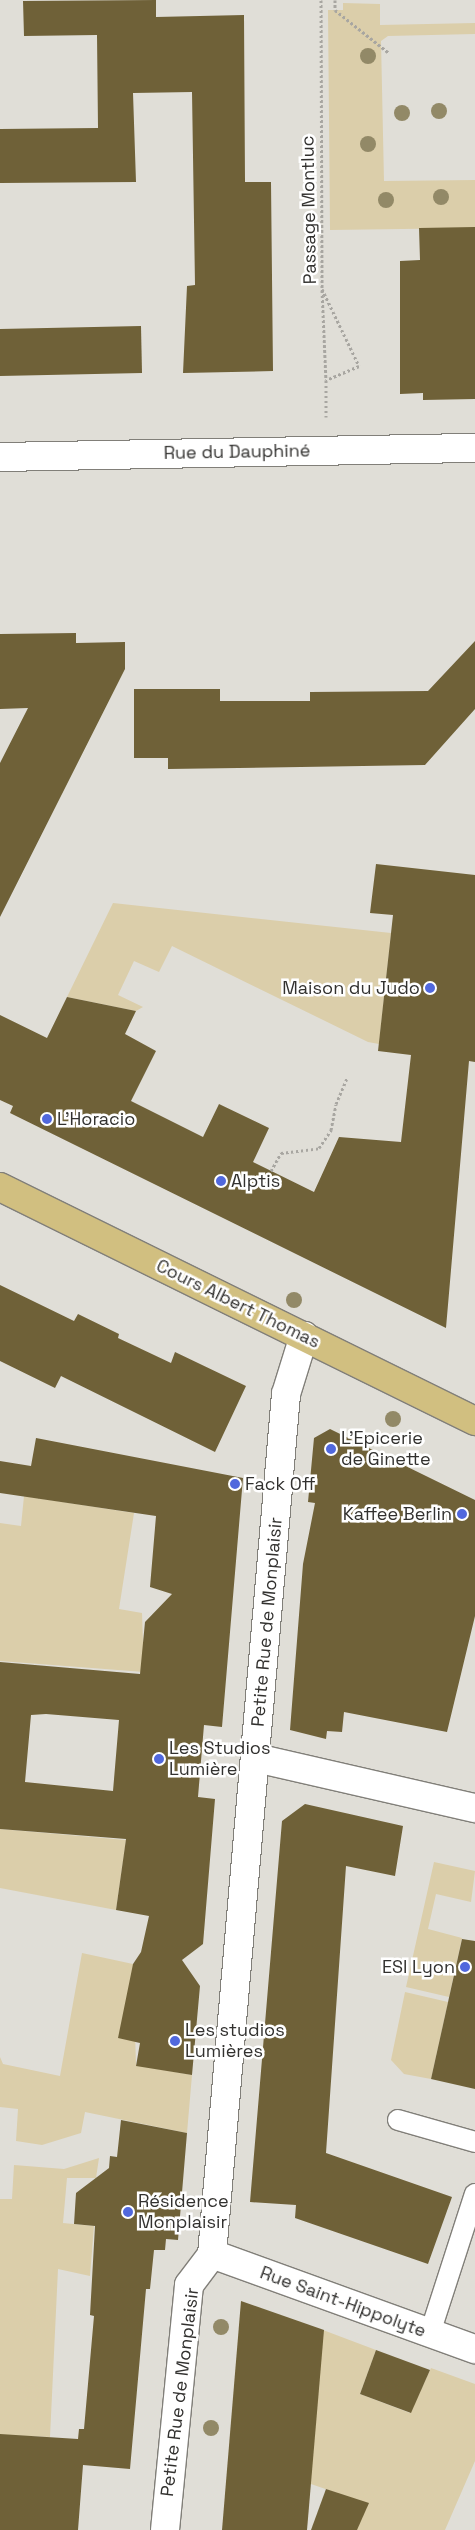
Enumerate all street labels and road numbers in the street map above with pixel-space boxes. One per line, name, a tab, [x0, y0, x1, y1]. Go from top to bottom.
street label: Passage Montluc	[297, 135, 321, 285]
street label: Rue du Dauphiné	[163, 440, 311, 464]
street label: Cours Albert Thomas	[152, 1255, 324, 1353]
street label: Petite Rue de Monplaisir	[247, 1516, 287, 1728]
street label: Rue Saint-Hippolyte	[257, 2262, 429, 2342]
street label: Petite Rue de Monplaisir	[156, 2286, 204, 2498]

